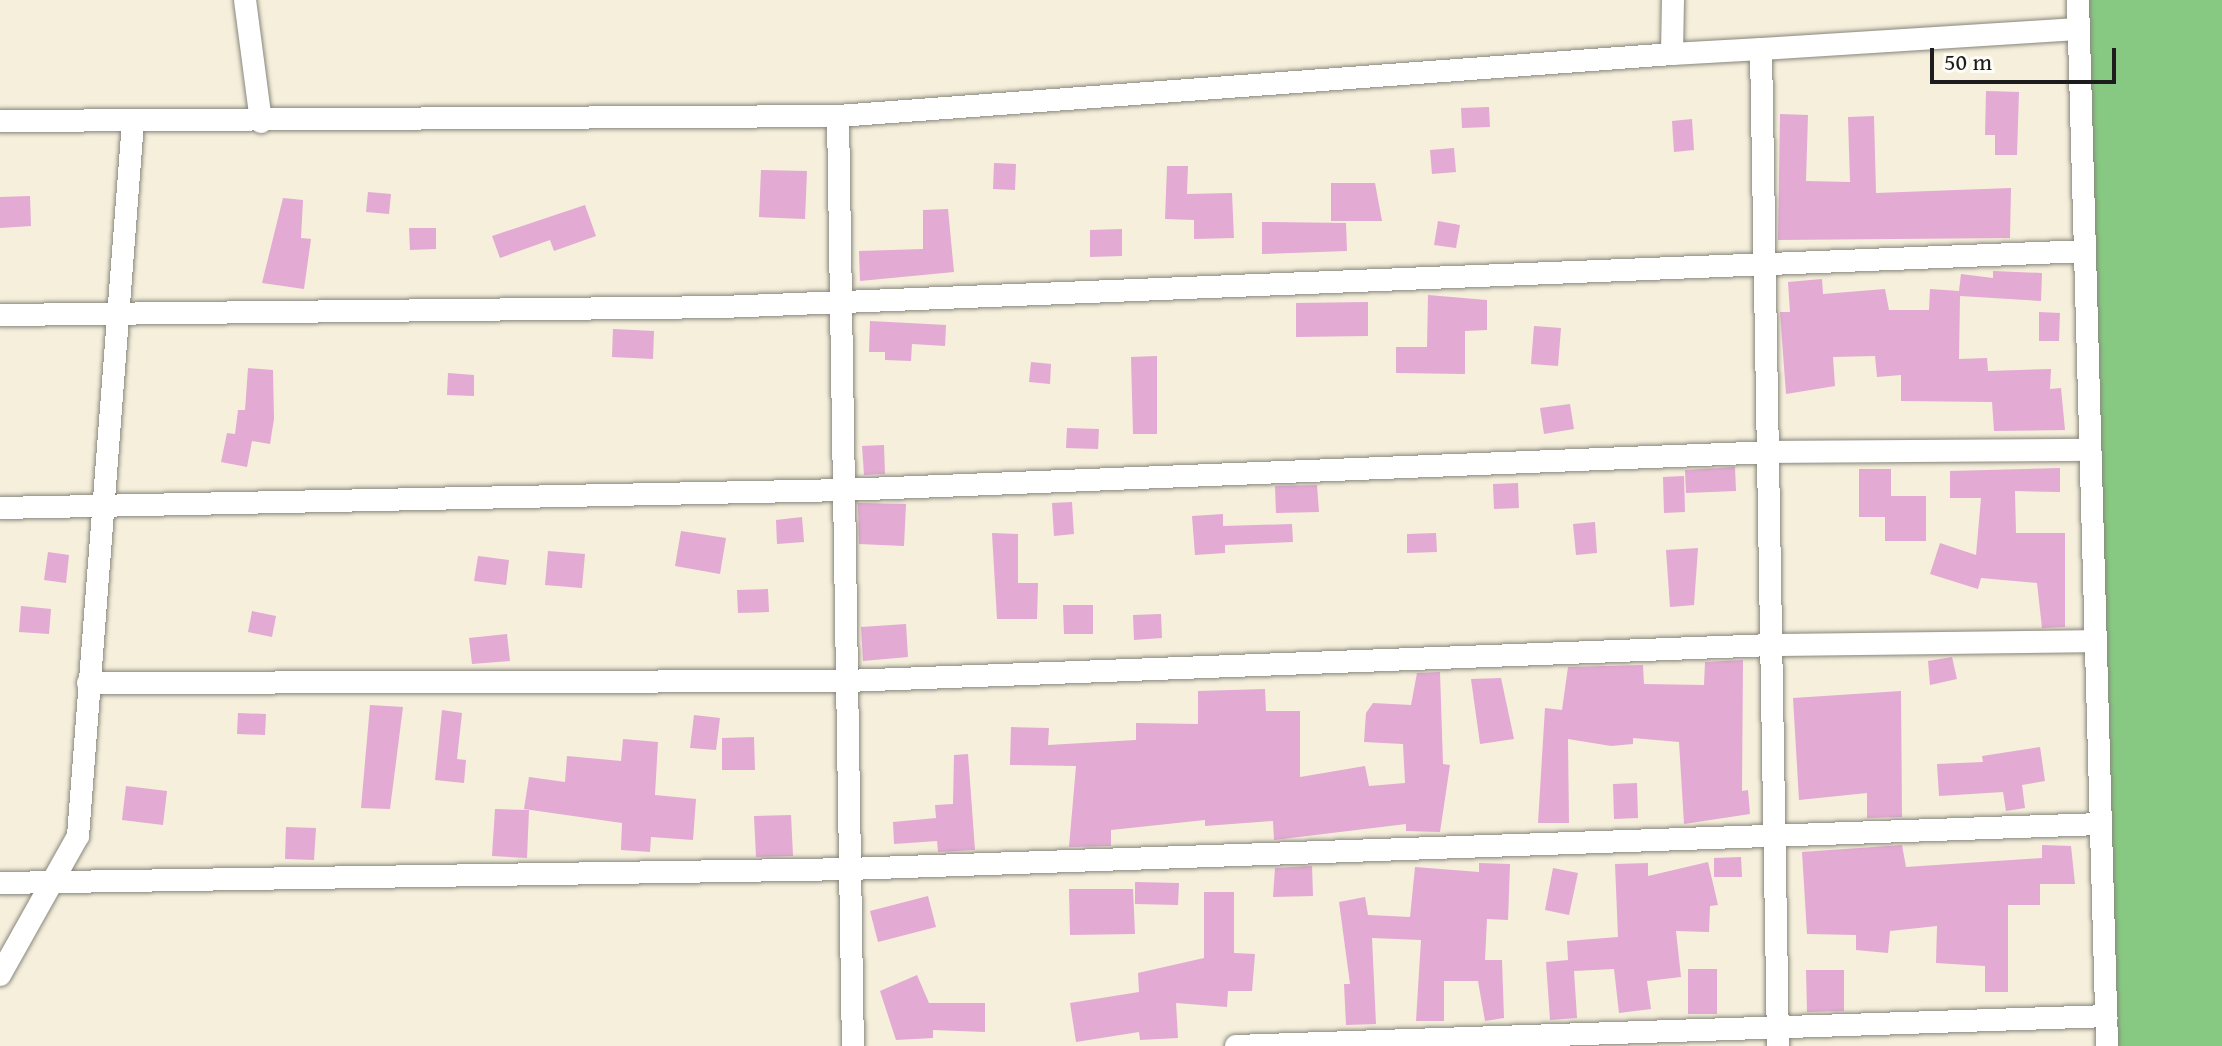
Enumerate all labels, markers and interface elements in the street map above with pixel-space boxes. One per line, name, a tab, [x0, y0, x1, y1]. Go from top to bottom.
scale bar	[1934, 32, 2120, 82]
text: 50 m	[1944, 44, 1992, 79]

